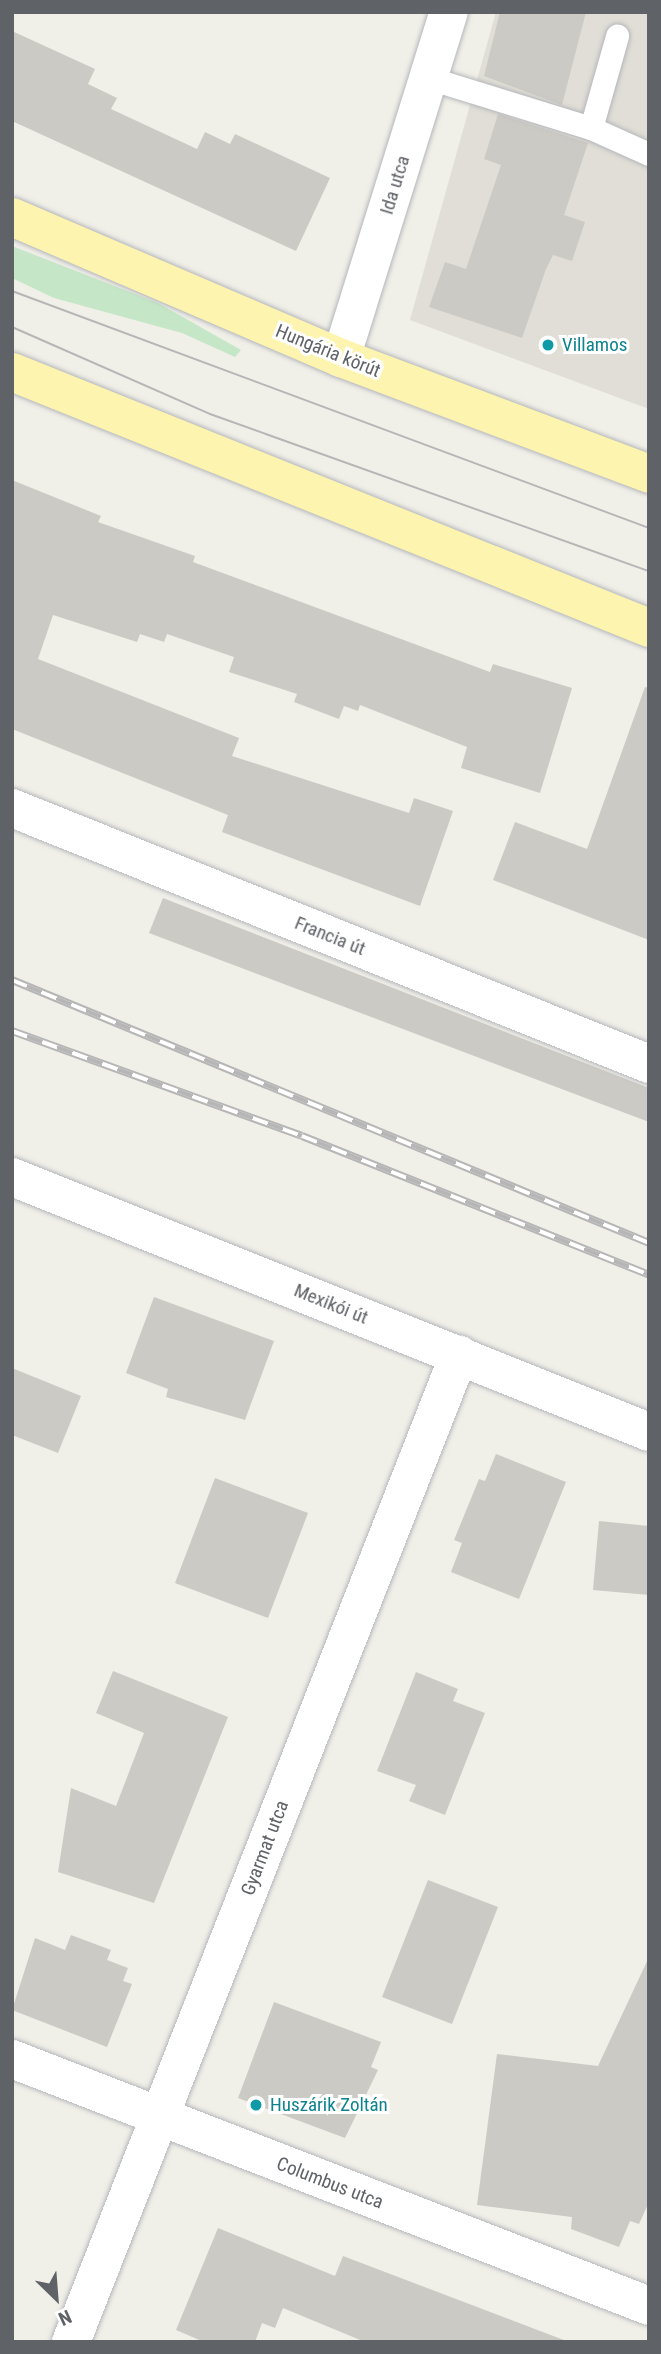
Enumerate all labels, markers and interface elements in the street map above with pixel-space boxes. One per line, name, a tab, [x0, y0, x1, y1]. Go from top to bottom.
street label: Ida utca	[375, 153, 415, 217]
street label: Hungária körút	[272, 320, 384, 382]
place label: Villamos	[562, 334, 627, 356]
marker: Villamos	[540, 337, 556, 353]
street label: Francia út	[291, 912, 369, 960]
street label: Mexikói út	[291, 1279, 371, 1329]
street label: Gyarmat utca	[236, 1797, 294, 1899]
place label: Huszárik Zoltán	[270, 2094, 388, 2116]
marker: Huszárik Zoltán	[248, 2097, 264, 2113]
street label: Columbus utca	[273, 2152, 387, 2214]
north arrow	[21, 2263, 91, 2333]
text: N	[55, 2305, 75, 2330]

